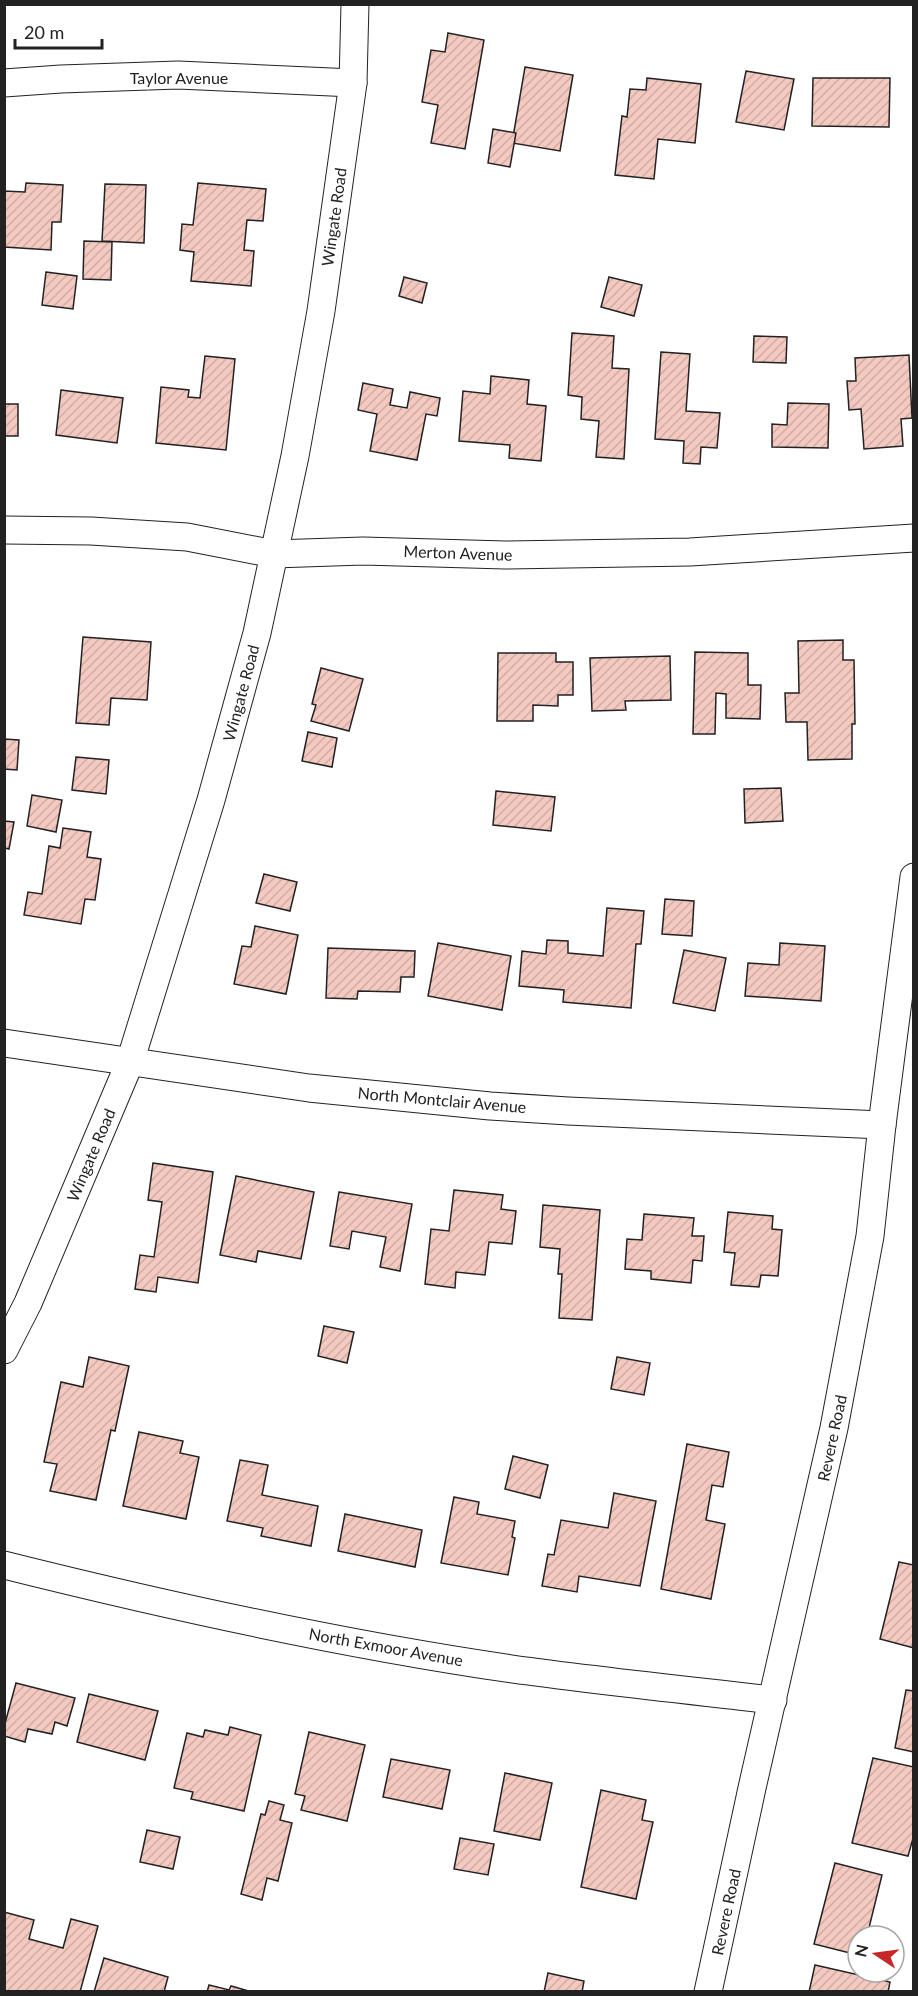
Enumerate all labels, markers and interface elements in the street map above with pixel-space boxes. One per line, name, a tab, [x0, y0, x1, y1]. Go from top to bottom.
scale bar	[15, 12, 102, 50]
text: 20 m	[24, 21, 64, 43]
street label: Taylor Avenue	[130, 68, 228, 87]
street label: Wingate Road	[317, 166, 350, 267]
street label: Merton Avenue	[403, 541, 513, 564]
street label: Wingate Road	[219, 643, 263, 743]
street label: North Montclair Avenue	[357, 1083, 527, 1116]
street label: Wingate Road	[62, 1105, 119, 1204]
street label: Revere Road	[813, 1393, 850, 1483]
street label: North Exmoor Avenue	[308, 1624, 465, 1669]
street label: Revere Road	[707, 1867, 744, 1957]
north arrow	[846, 1924, 906, 1984]
text: N	[850, 1942, 872, 1959]

